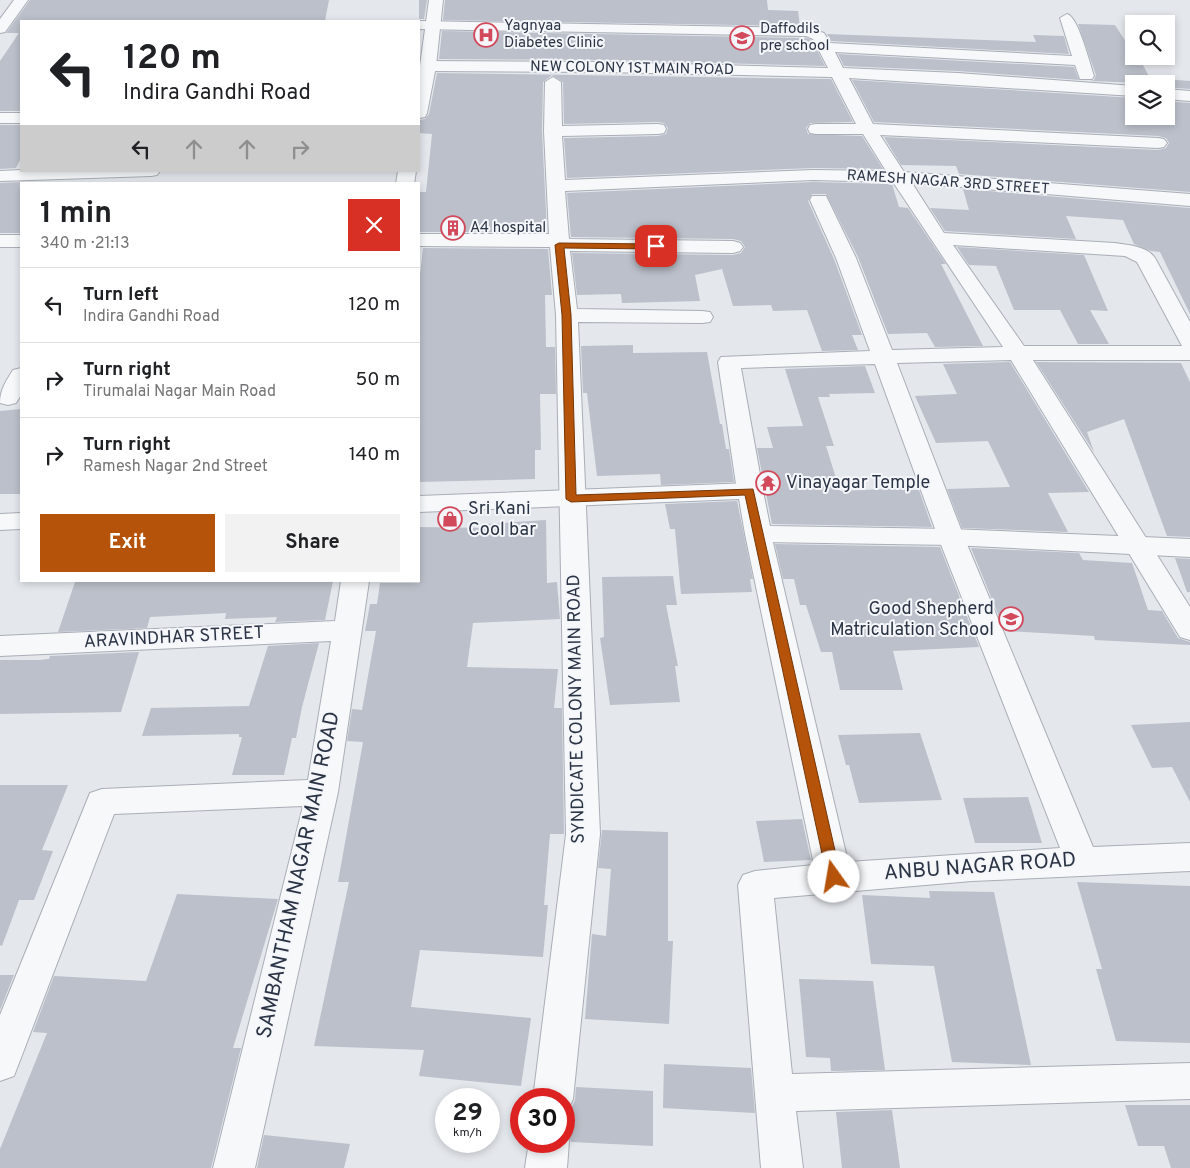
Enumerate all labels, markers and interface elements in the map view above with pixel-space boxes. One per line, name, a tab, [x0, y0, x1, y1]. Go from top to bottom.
map controls	[1125, 15, 1175, 125]
button: search	[1125, 15, 1175, 65]
place label: Yagnyaa Diabetes Clinic	[504, 17, 604, 53]
place label: Daffodils pre school	[760, 20, 829, 56]
hospital icon: Yagnyaa Diabetes Clinic	[473, 22, 499, 48]
school or university icon: Daffodils pre school	[729, 25, 755, 51]
text: 120 m	[123, 37, 221, 81]
icon: left	[40, 40, 105, 105]
street label: NEW COLONY 1ST MAIN ROAD	[530, 58, 734, 80]
button: layers	[1125, 75, 1175, 125]
text: Indira Gandhi Road	[123, 80, 311, 107]
icon: left	[127, 135, 155, 163]
icon: ahead	[180, 135, 208, 163]
icon: ahead	[233, 135, 261, 163]
icon: right	[286, 135, 314, 163]
street label: RAMESH NAGAR 3RD STREET	[846, 166, 1050, 200]
text: 1 min	[40, 196, 112, 233]
button: close	[348, 199, 400, 251]
building icon: A4 hospital	[440, 215, 466, 241]
place label: A4 hospital	[470, 219, 546, 238]
pin	[635, 225, 677, 267]
icon: arrive	[642, 232, 670, 260]
text: 340 m · 21:13	[40, 234, 130, 254]
text: Turn left	[83, 283, 159, 307]
icon: left	[40, 291, 68, 319]
text: 120 m	[349, 293, 400, 317]
text: Indira Gandhi Road	[83, 307, 220, 327]
text: Turn right	[83, 358, 171, 382]
icon: right	[40, 366, 68, 394]
text: 50 m	[355, 368, 400, 392]
text: Tirumalai Nagar Main Road	[83, 382, 276, 402]
text: Turn right	[83, 433, 171, 457]
icon: right	[40, 441, 68, 469]
text: 140 m	[349, 443, 400, 467]
text: Ramesh Nagar 2nd Street	[83, 457, 268, 477]
temple icon: Vinayagar Temple	[755, 470, 781, 496]
place label: Vinayagar Temple	[786, 472, 930, 495]
place label: Sri Kani Cool bar	[468, 498, 536, 542]
shop icon: Sri Kani Cool bar	[437, 506, 463, 532]
button: Exit	[40, 514, 215, 572]
button: Share	[225, 514, 400, 572]
street label: SYNDICATE COLONY MAIN ROAD	[563, 574, 591, 844]
place label: Good Shepherd Matriculation School	[830, 598, 994, 642]
school or university icon: Good Shepherd Matriculation School	[998, 606, 1024, 632]
street label: ARAVINDHAR STREET	[83, 622, 265, 654]
street label: SAMBANTHAM NAGAR MAIN ROAD	[251, 709, 347, 1041]
street label: ANBU NAGAR ROAD	[883, 847, 1077, 887]
position arrow	[807, 850, 859, 902]
speed limit sign: 30	[510, 1088, 575, 1153]
text: 29	[452, 1098, 483, 1130]
text: km/h	[453, 1125, 482, 1141]

